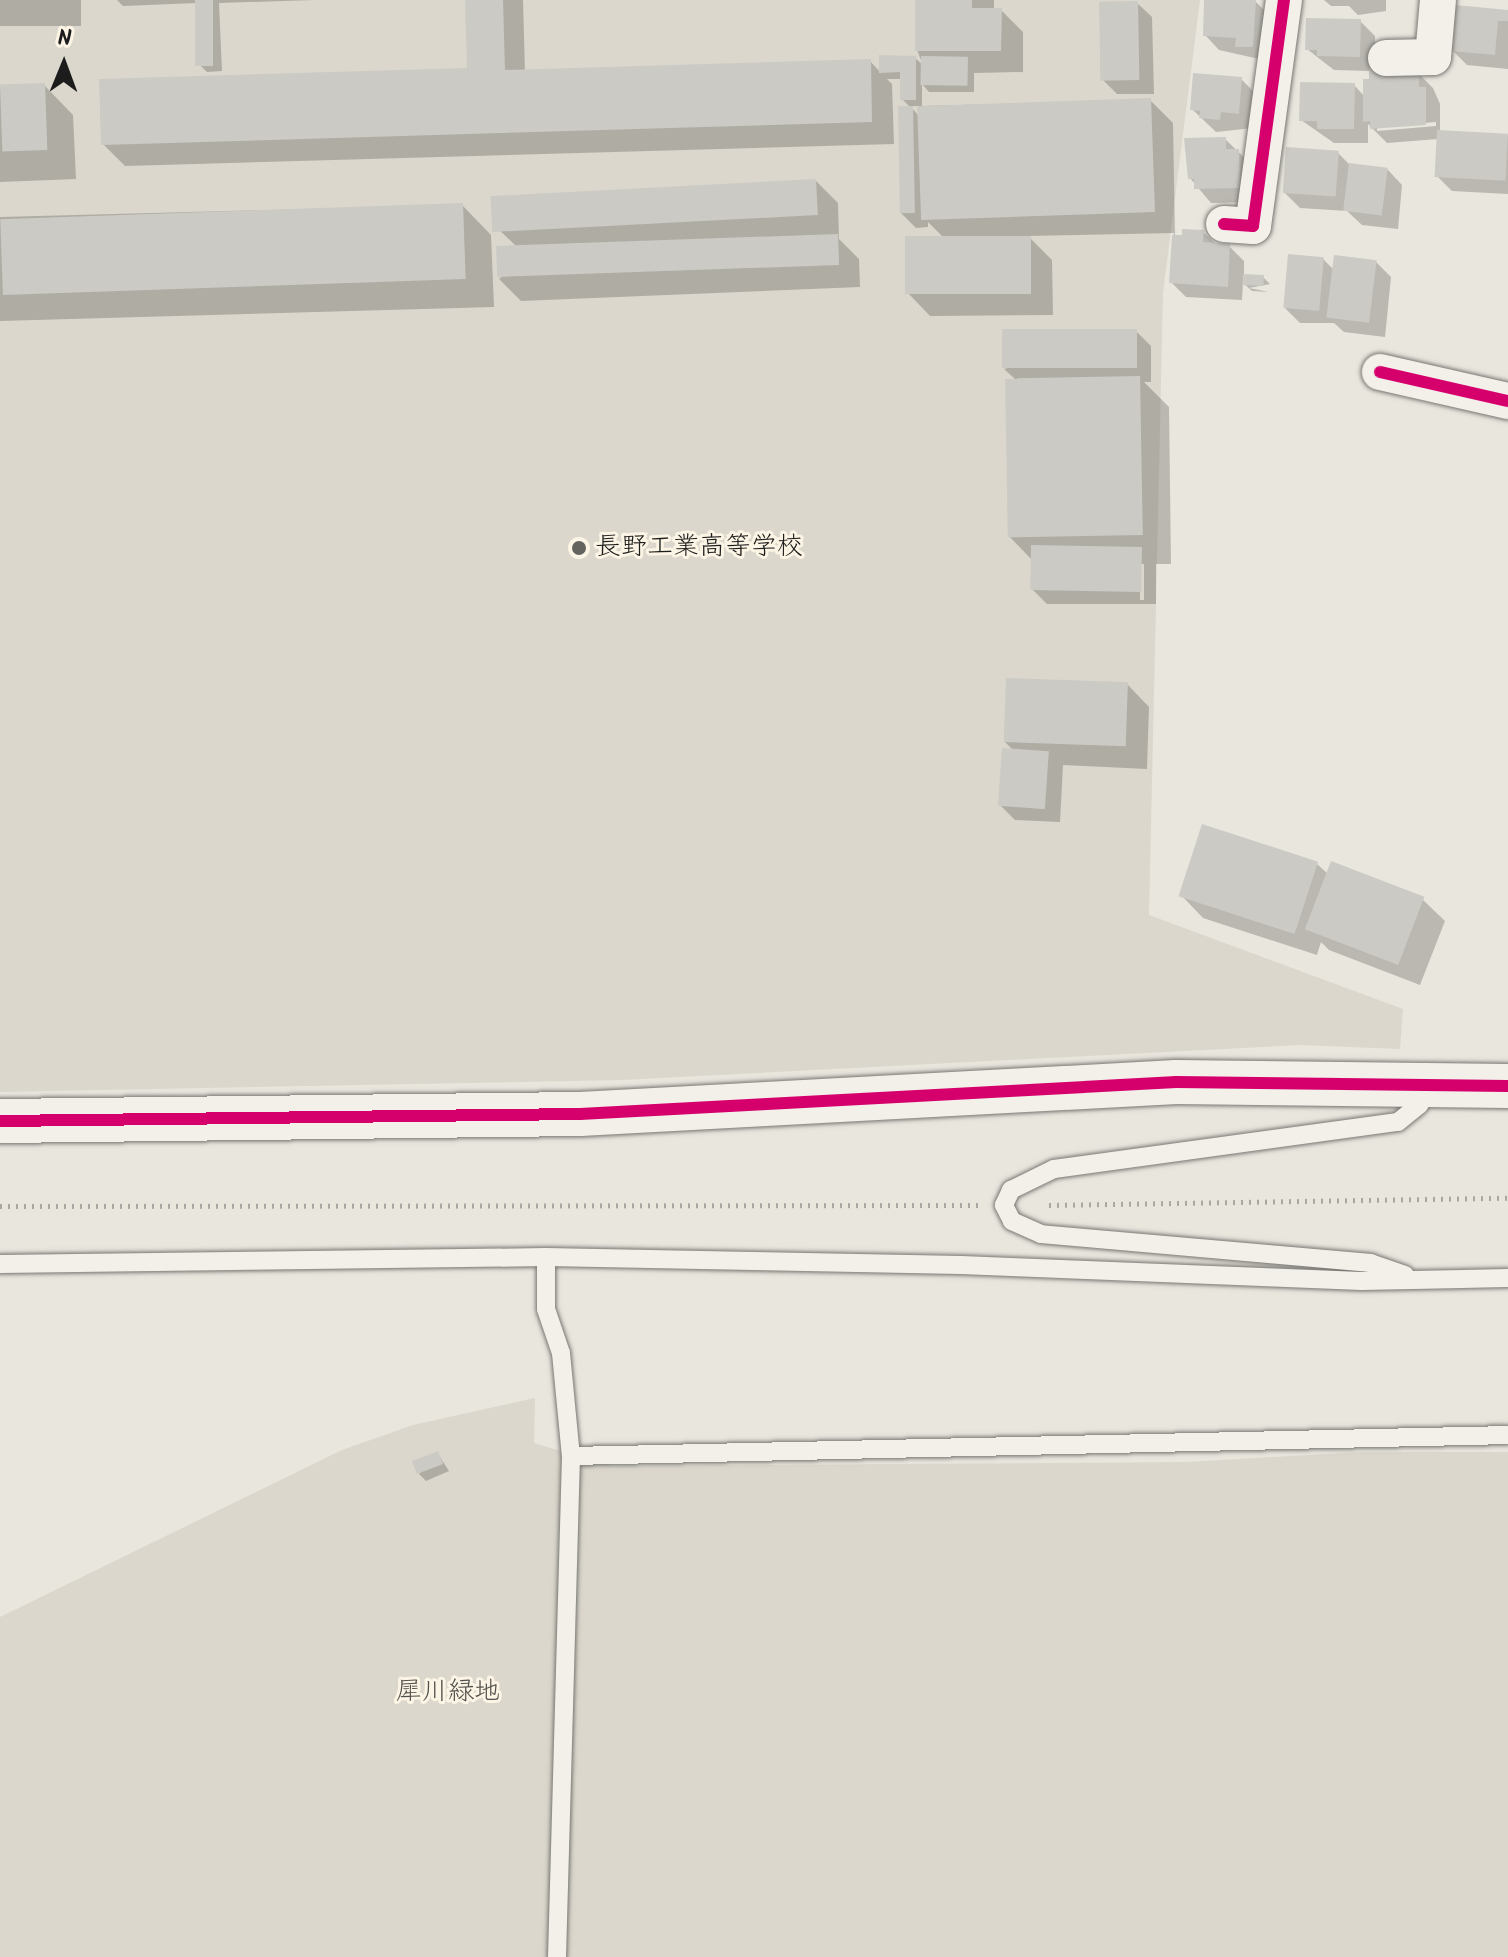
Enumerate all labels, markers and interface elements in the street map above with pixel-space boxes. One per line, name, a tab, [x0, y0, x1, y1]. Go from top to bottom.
text: N	[57, 22, 72, 57]
north arrow	[24, 24, 104, 104]
place label: 長野工業高等学校	[595, 532, 803, 564]
marker: 長野工業高等学校	[570, 539, 588, 557]
park label: 犀川緑地	[396, 1677, 500, 1709]

